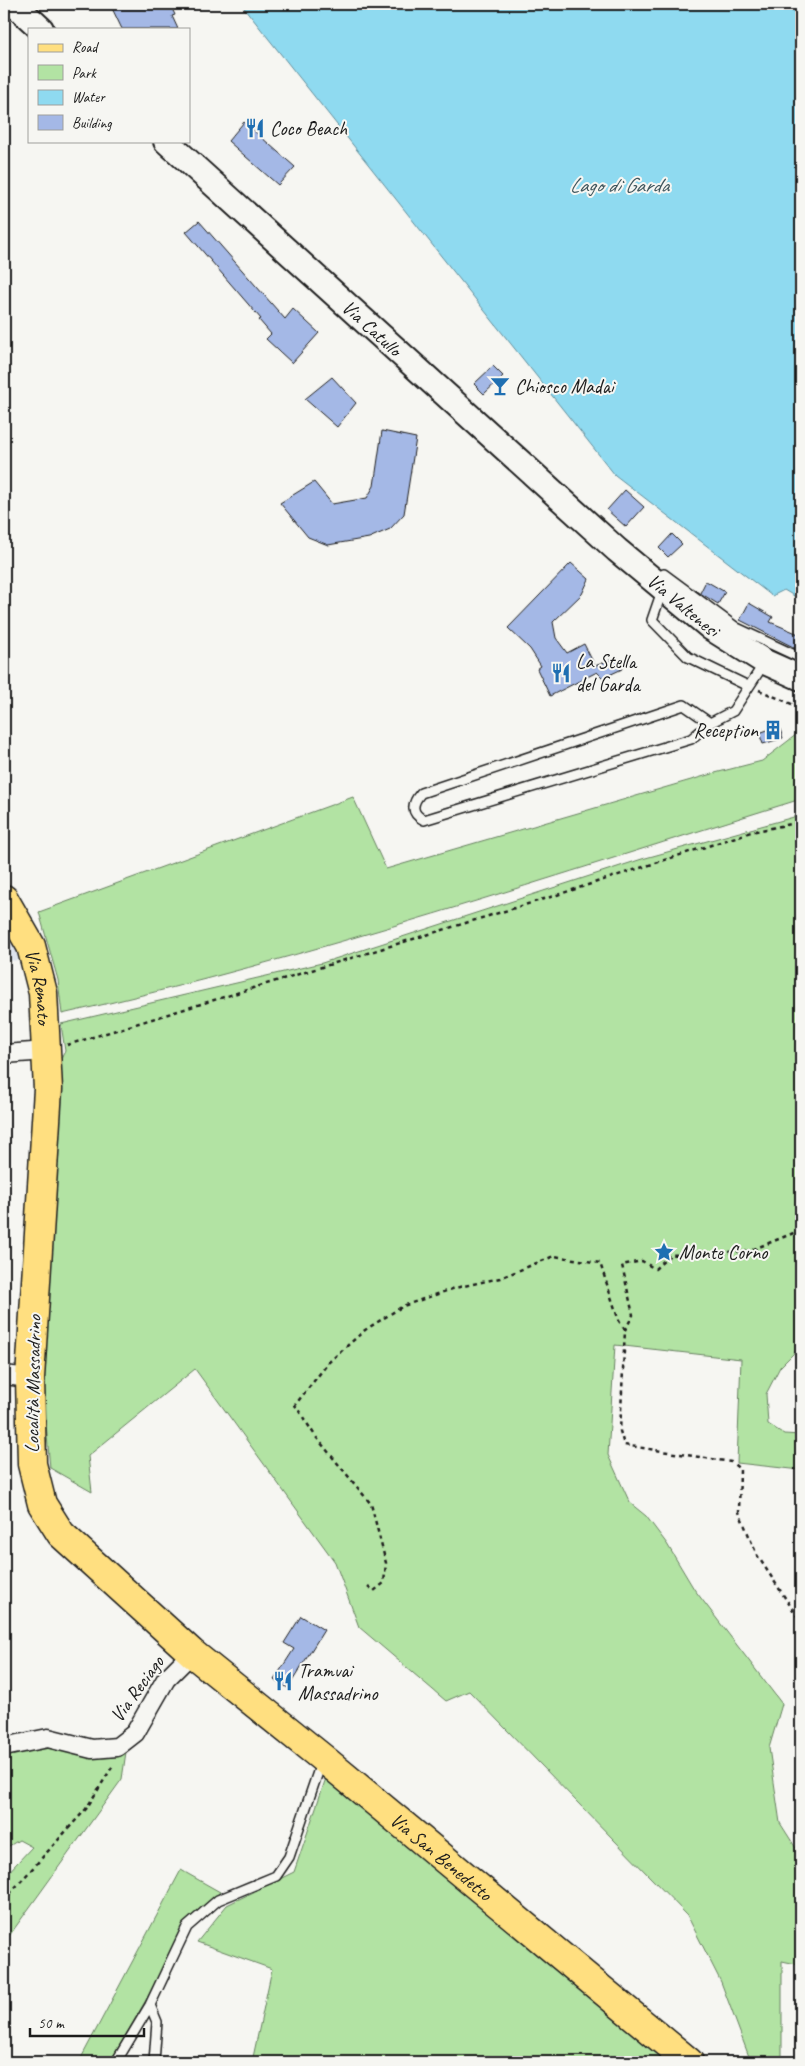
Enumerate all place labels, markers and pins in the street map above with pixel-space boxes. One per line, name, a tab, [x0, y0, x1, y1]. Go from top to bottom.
place label: Coco Beach	[270, 116, 348, 141]
restaurant icon: Coco Beach	[244, 117, 266, 139]
place label: Chiosco Madai	[515, 374, 616, 399]
bar icon: Chiosco Madai	[489, 375, 511, 397]
place label: La Stella del Garda	[576, 649, 641, 697]
restaurant icon: La Stella del Garda	[550, 662, 572, 684]
place label: Reception	[693, 718, 759, 743]
building icon: Reception	[762, 719, 784, 741]
place label: Monte Corno	[679, 1240, 768, 1265]
place icon: Monte Corno	[653, 1241, 675, 1263]
place label: Tramvai Massadrino	[298, 1658, 379, 1706]
restaurant icon: Tramvai Massadrino	[272, 1670, 294, 1692]

